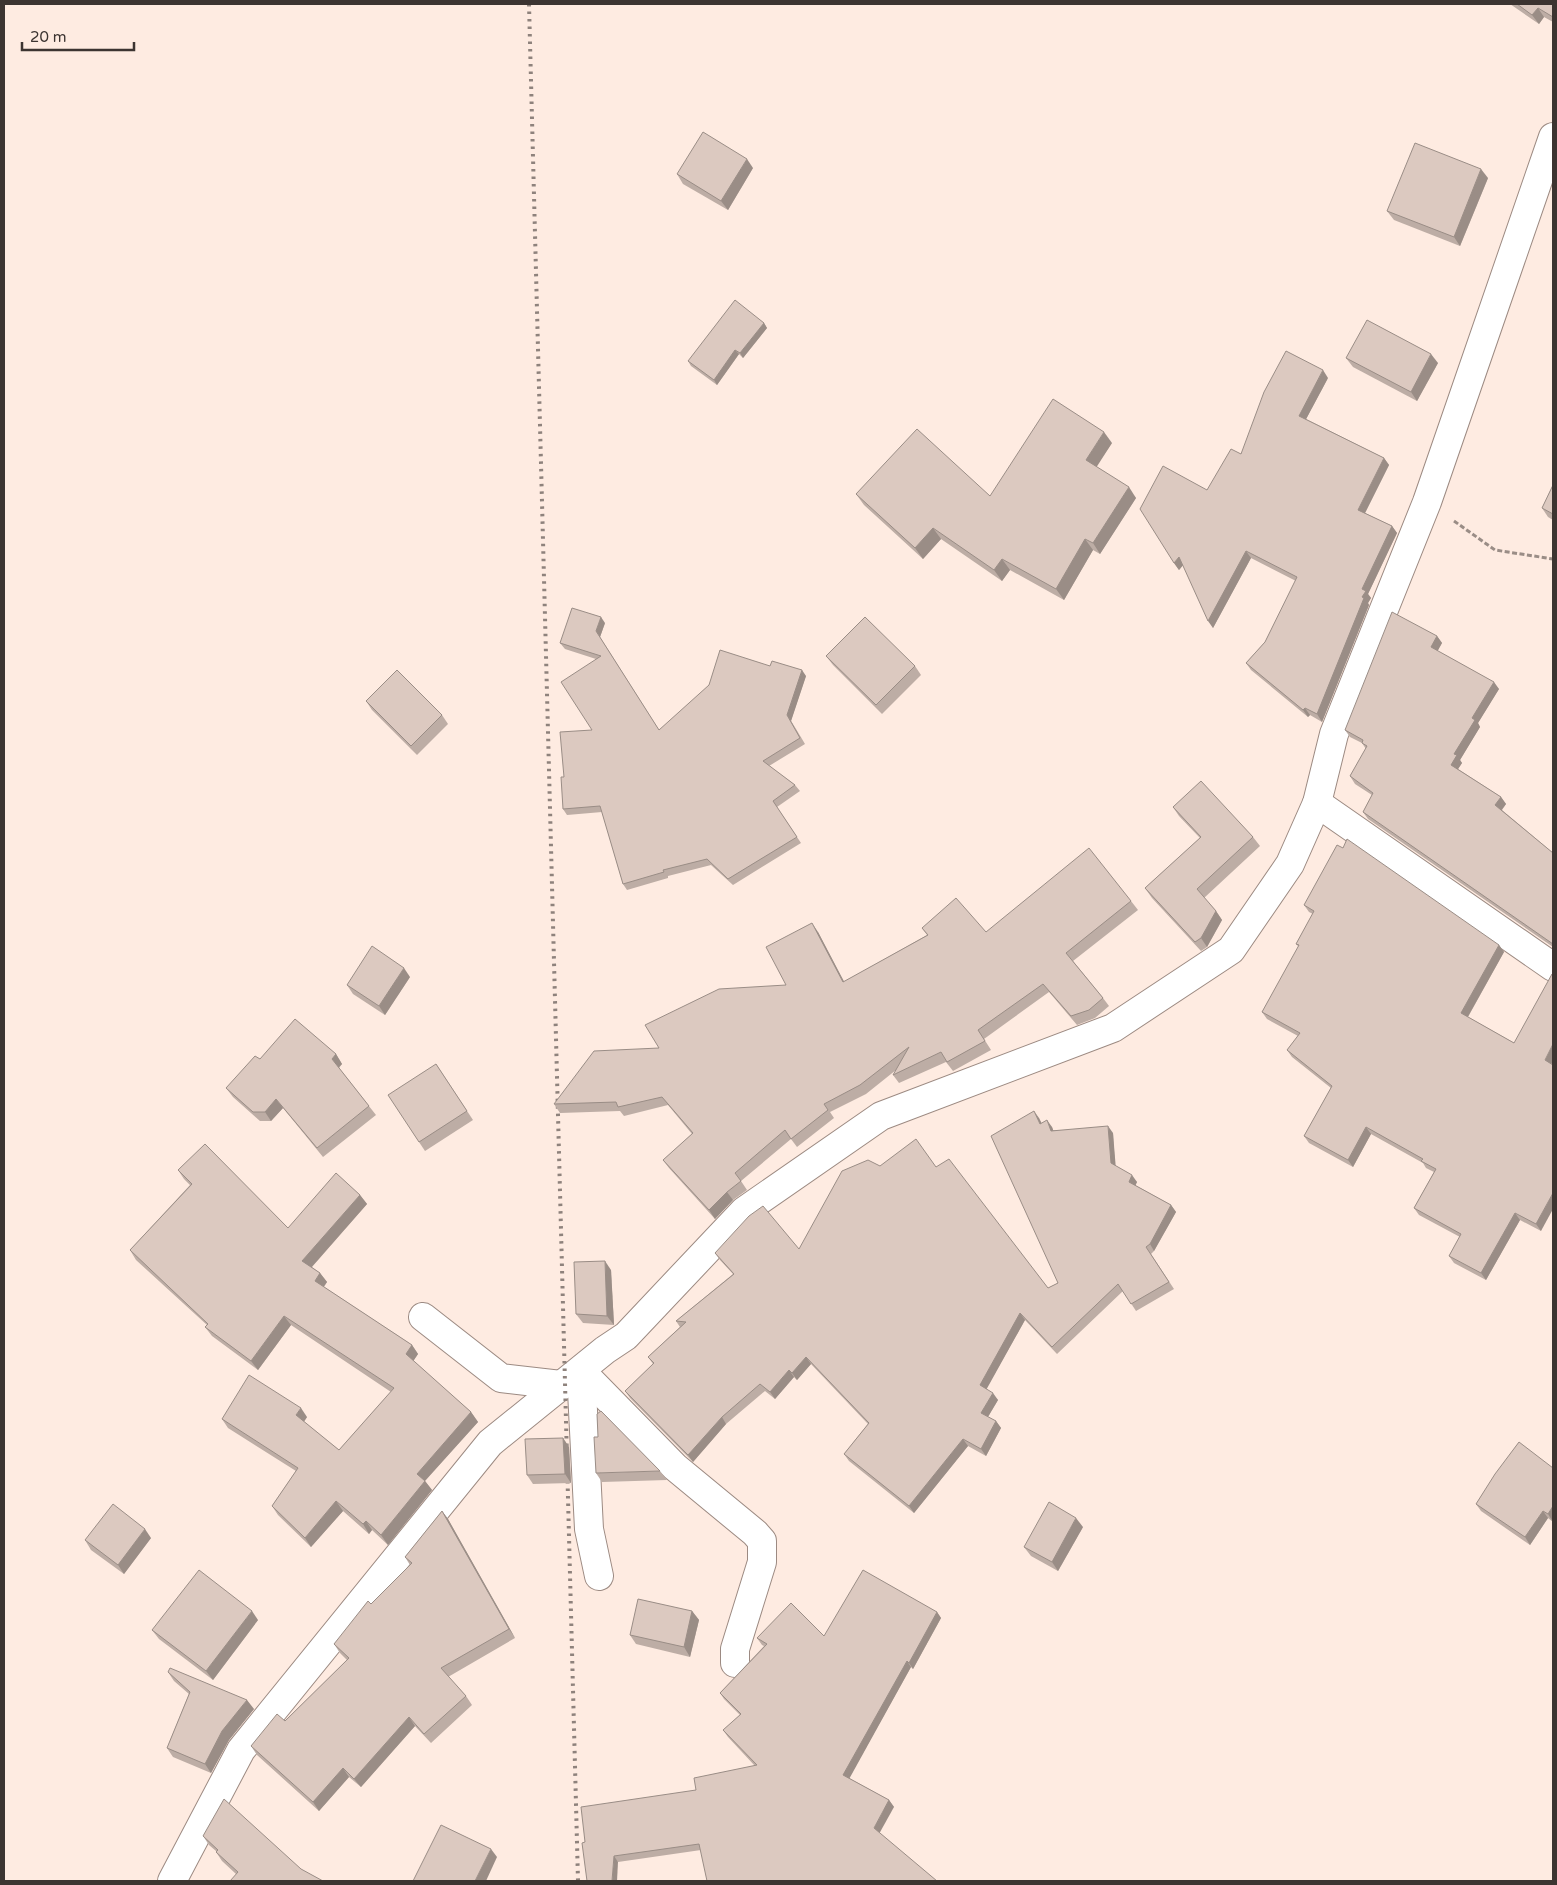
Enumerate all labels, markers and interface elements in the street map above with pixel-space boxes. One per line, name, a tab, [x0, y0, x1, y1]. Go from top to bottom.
scale bar	[22, 20, 135, 52]
text: 20 m	[30, 28, 67, 46]

